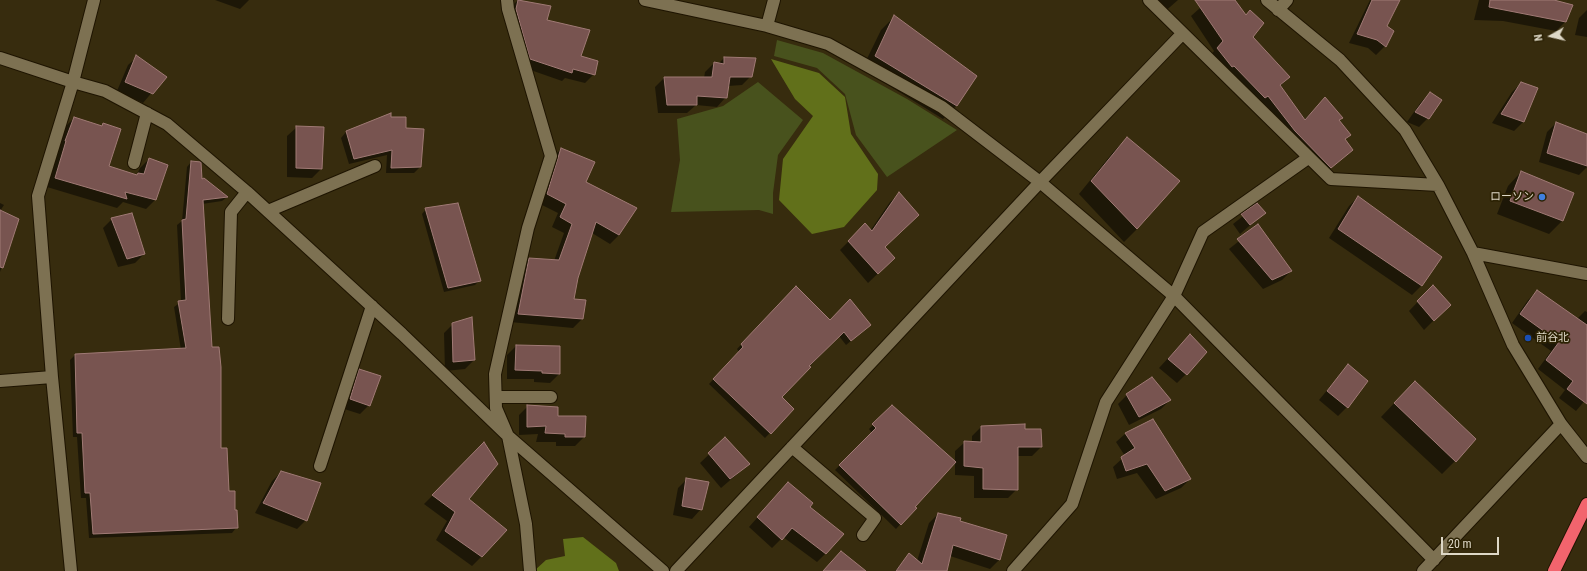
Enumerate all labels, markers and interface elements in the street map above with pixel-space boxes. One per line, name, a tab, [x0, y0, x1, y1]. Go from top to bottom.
north arrow	[1531, 16, 1571, 56]
text: N	[1532, 33, 1546, 42]
place label: ローソン	[1490, 190, 1534, 204]
marker: ローソン	[1537, 192, 1547, 202]
place label: 前谷北	[1536, 331, 1569, 345]
marker: 前谷北	[1523, 333, 1533, 343]
scale bar	[1443, 529, 1501, 555]
text: 20 m	[1448, 537, 1472, 551]

